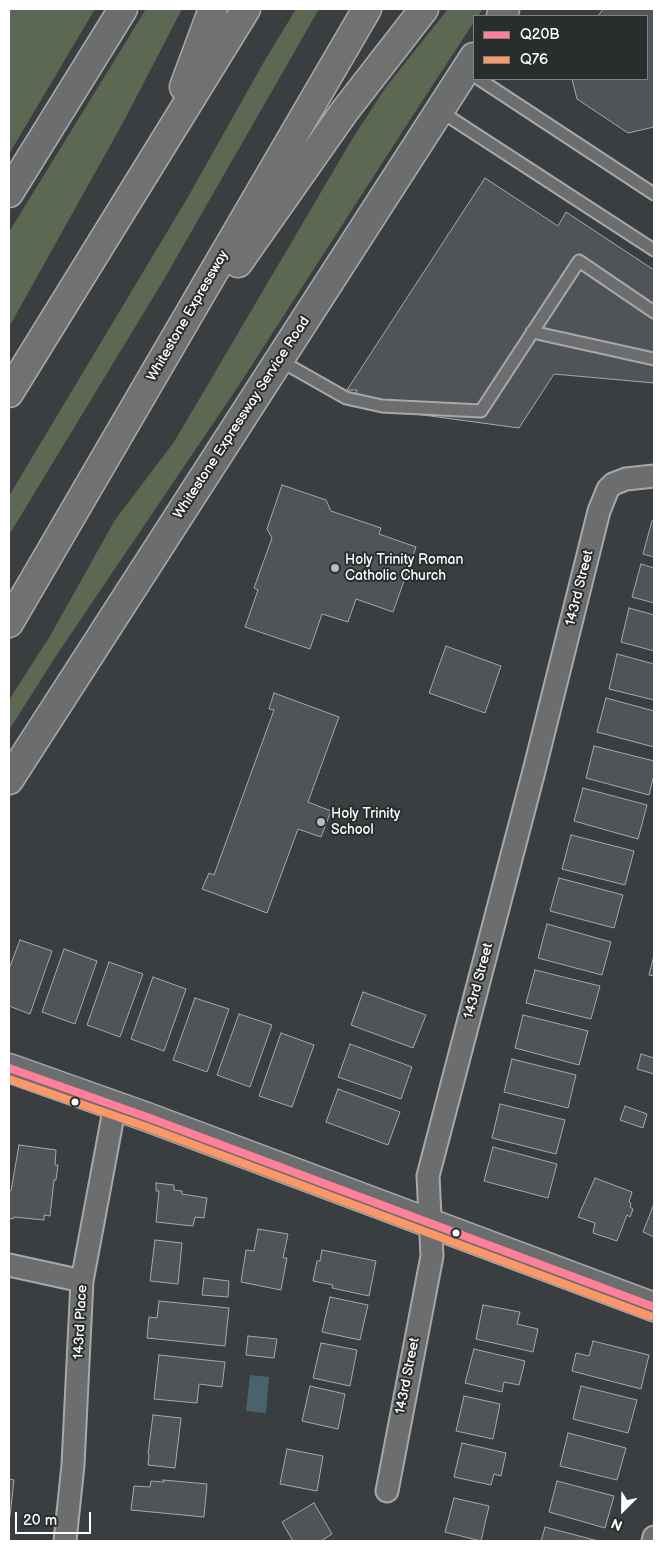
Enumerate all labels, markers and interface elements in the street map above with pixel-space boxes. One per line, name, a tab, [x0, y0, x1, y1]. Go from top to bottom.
legend	[473, 15, 648, 80]
text: Q20B	[520, 25, 560, 44]
text: Q76	[520, 50, 548, 69]
street label: Whitestone Expressway	[144, 247, 232, 385]
street label: Whitestone Expressway Service Road	[170, 314, 314, 522]
street label: 143rd Street	[562, 548, 598, 628]
place label: Holy Trinity Roman Catholic Church	[345, 552, 463, 584]
marker: Holy Trinity Roman Catholic Church	[329, 562, 341, 574]
place label: Holy Trinity School	[331, 806, 400, 839]
marker: Holy Trinity School	[315, 816, 327, 828]
street label: 143rd Street	[461, 941, 497, 1021]
unlabelled marker	[70, 1097, 80, 1107]
unlabelled marker	[451, 1228, 461, 1238]
street label: 143rd Place	[71, 1284, 91, 1360]
street label: 143rd Street	[392, 1336, 424, 1416]
north arrow	[598, 1485, 648, 1535]
scale bar	[18, 1502, 94, 1534]
text: 20 m	[23, 1511, 57, 1530]
text: N	[609, 1514, 625, 1534]

